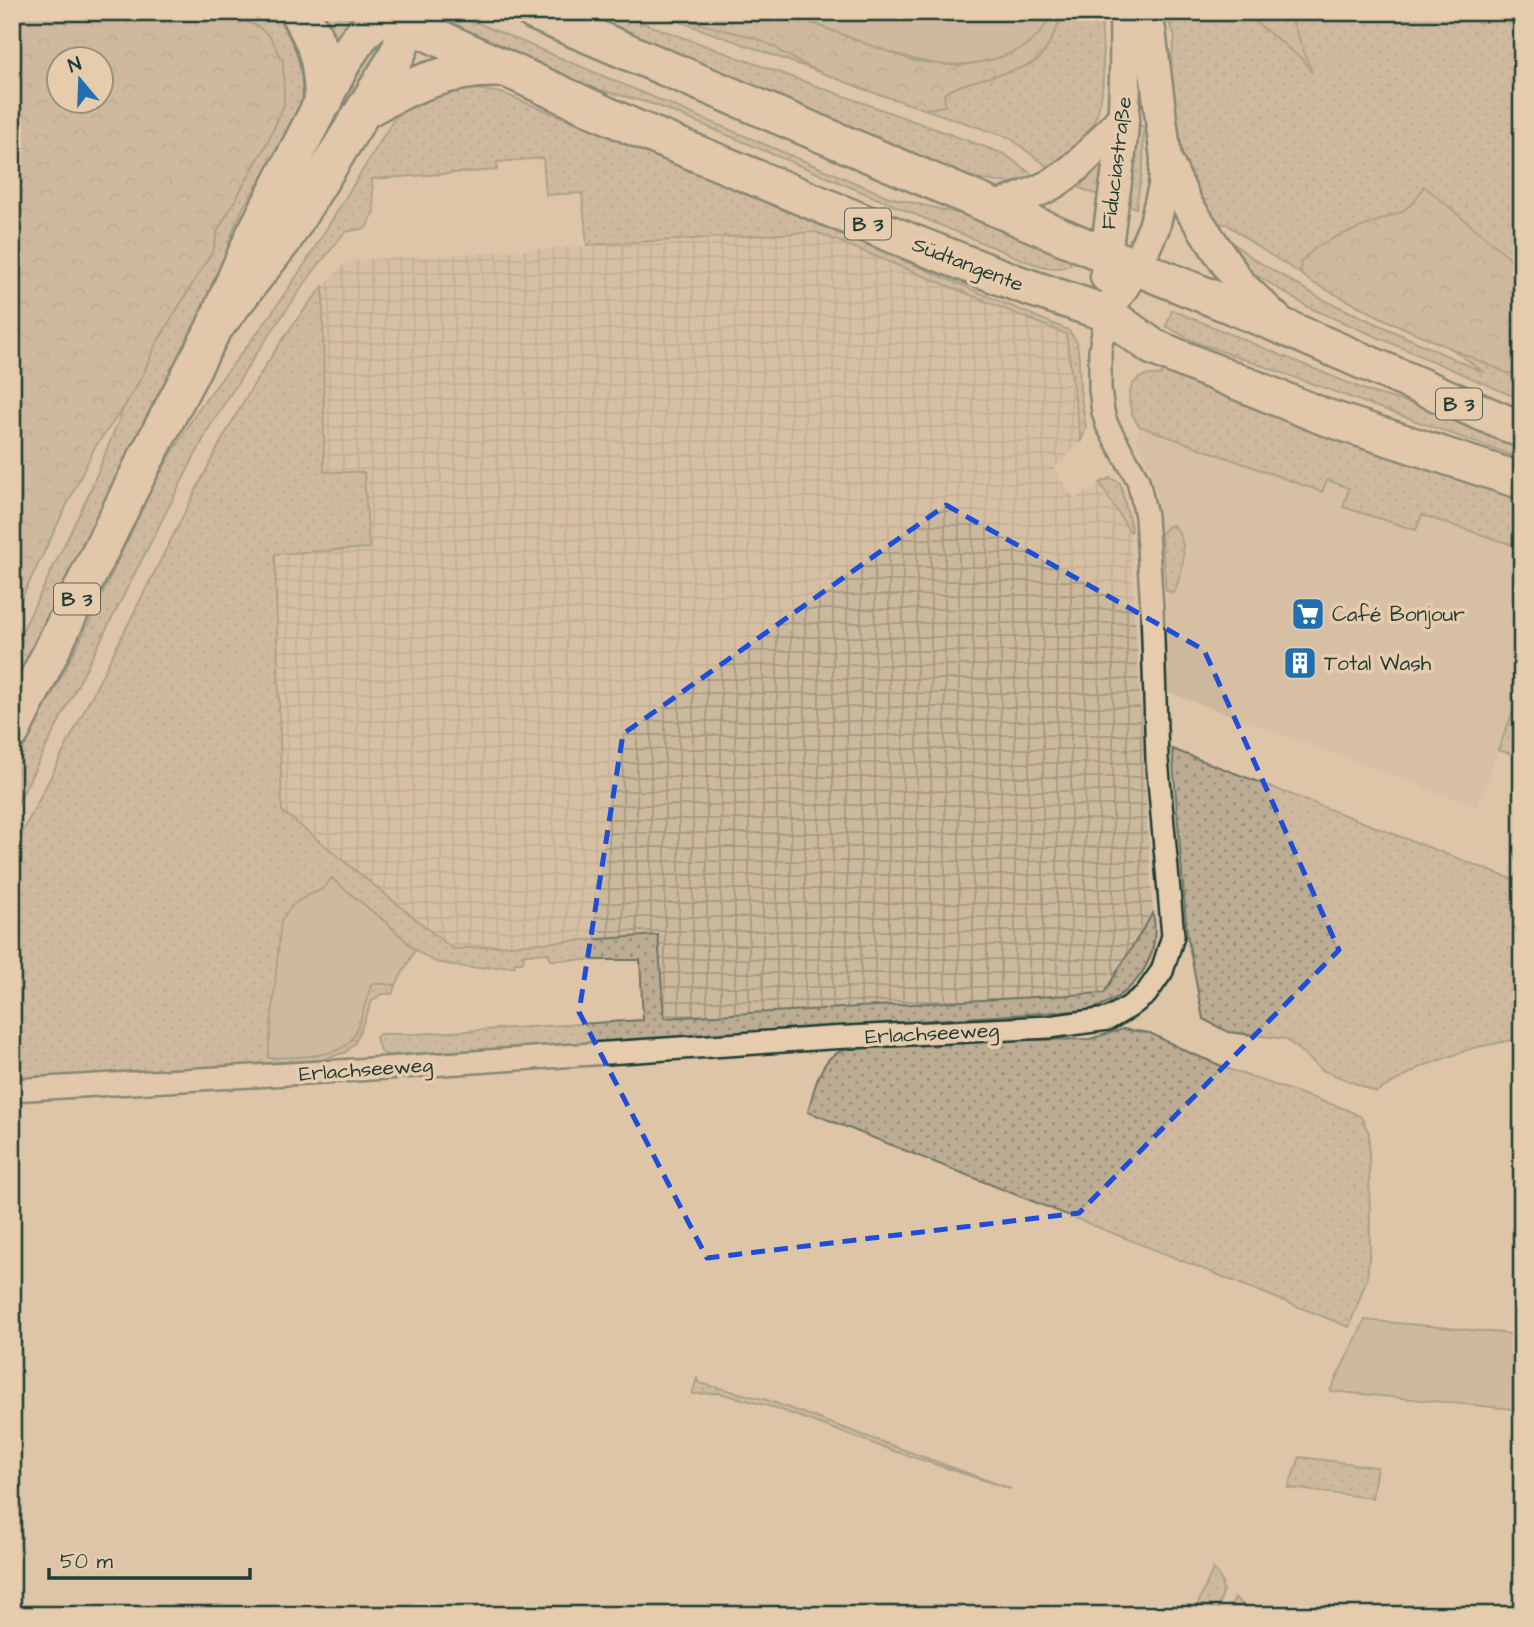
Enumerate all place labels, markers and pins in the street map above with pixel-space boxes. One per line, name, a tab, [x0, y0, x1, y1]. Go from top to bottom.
supermarket icon: Café Bonjour	[1289, 595, 1327, 633]
place label: Café Bonjour	[1332, 600, 1465, 629]
building icon: Total Wash	[1281, 644, 1319, 682]
place label: Total Wash	[1324, 649, 1432, 678]

